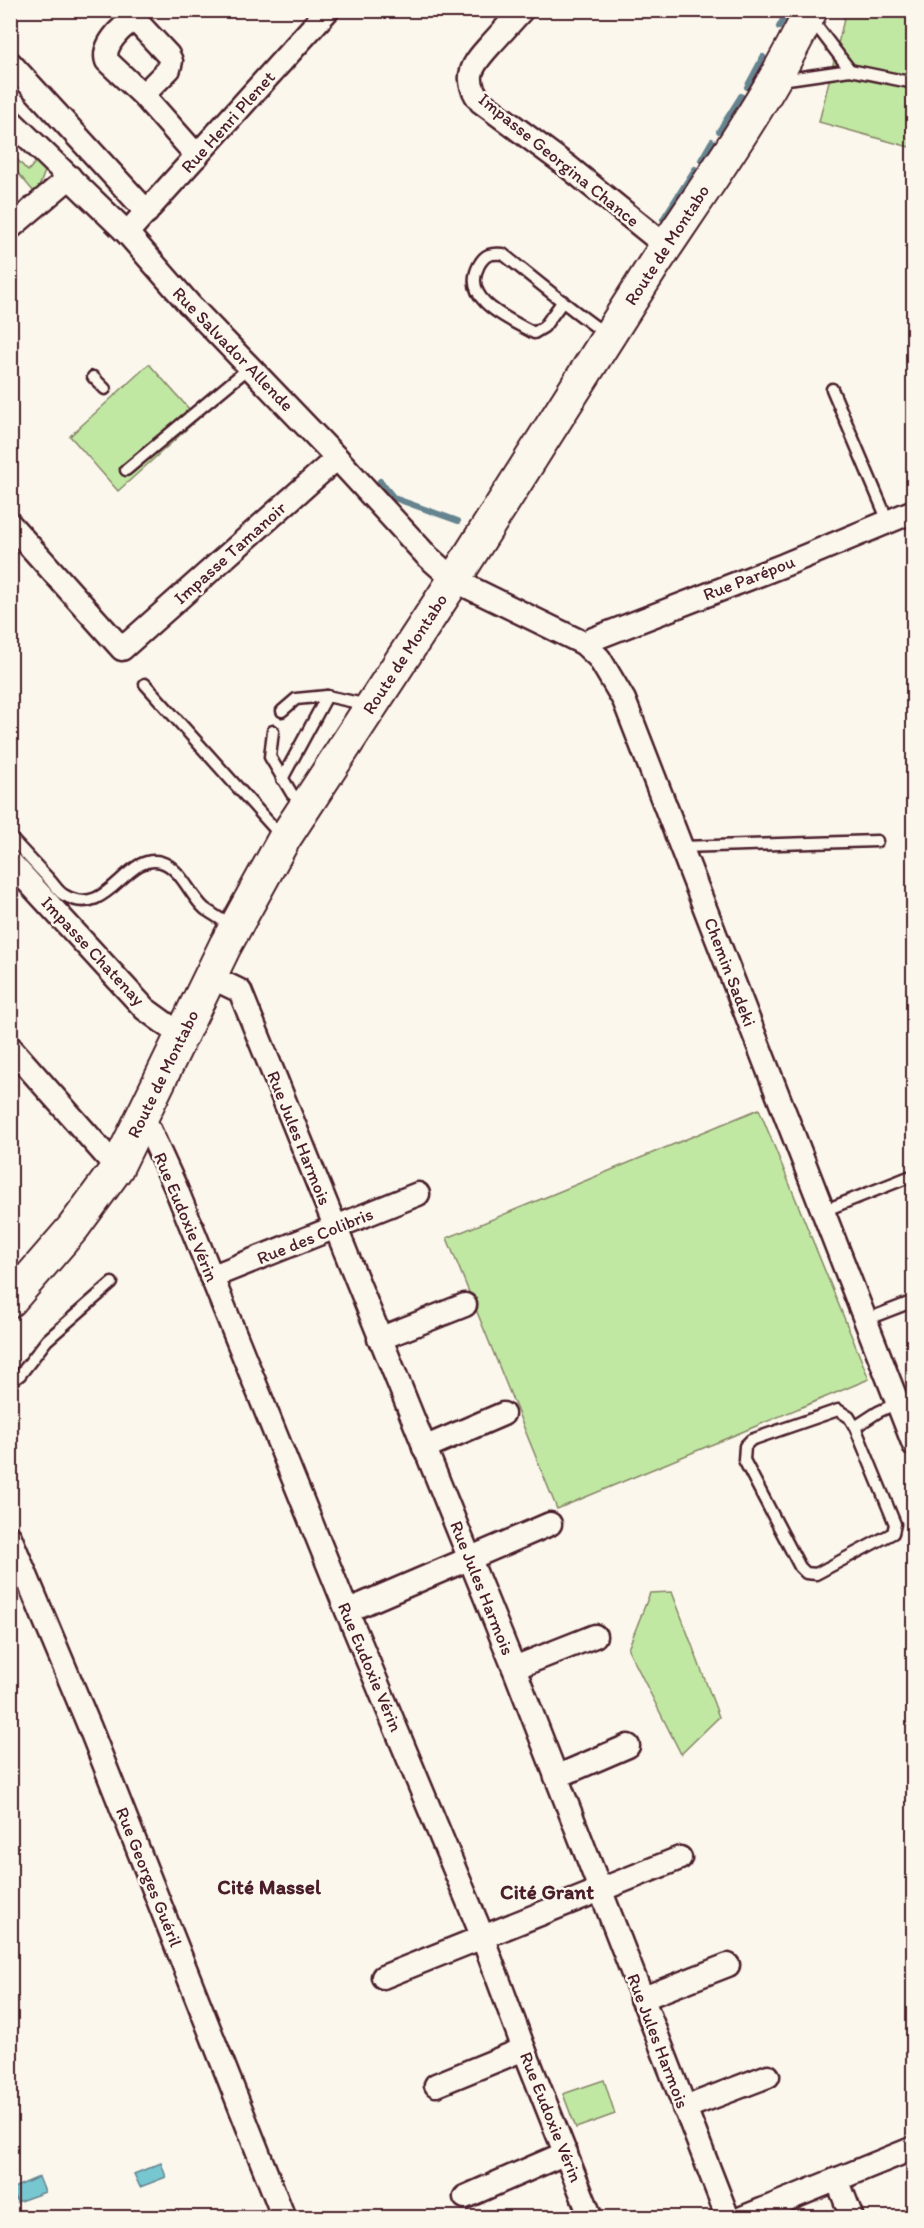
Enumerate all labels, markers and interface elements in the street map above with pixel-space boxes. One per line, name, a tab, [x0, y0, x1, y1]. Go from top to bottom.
street label: Rue Henri Plenet	[176, 66, 280, 178]
street label: Impasse Georgina Chance	[474, 88, 644, 232]
street label: Route de Montabo	[620, 180, 714, 310]
street label: Rue Salvador Allende	[168, 282, 298, 416]
street label: Impasse Tamanoir	[169, 496, 291, 609]
street label: Rue Parépou	[700, 550, 798, 606]
street label: Route de Montabo	[358, 589, 452, 719]
street label: Impasse Chatenay	[37, 892, 150, 1011]
street label: Chemin Sadeki	[699, 914, 761, 1030]
street label: Route de Montabo	[122, 1006, 204, 1142]
street label: Rue Jules Harmois	[262, 1068, 336, 1208]
street label: Rue Eudoxie Vérin	[149, 1149, 223, 1285]
street label: Rue des Colibris	[254, 1203, 376, 1269]
street label: Rue Jules Harmois	[445, 1518, 519, 1658]
street label: Rue Eudoxie Vérin	[333, 1599, 407, 1735]
street label: Rue Georges Guéril	[111, 1804, 187, 1950]
district label: Cité Massel	[217, 1874, 322, 1899]
district label: Cité Grant	[500, 1879, 594, 1904]
street label: Rue Jules Harmois	[622, 1970, 694, 2112]
street label: Rue Eudoxie Vérin	[515, 2049, 587, 2185]

